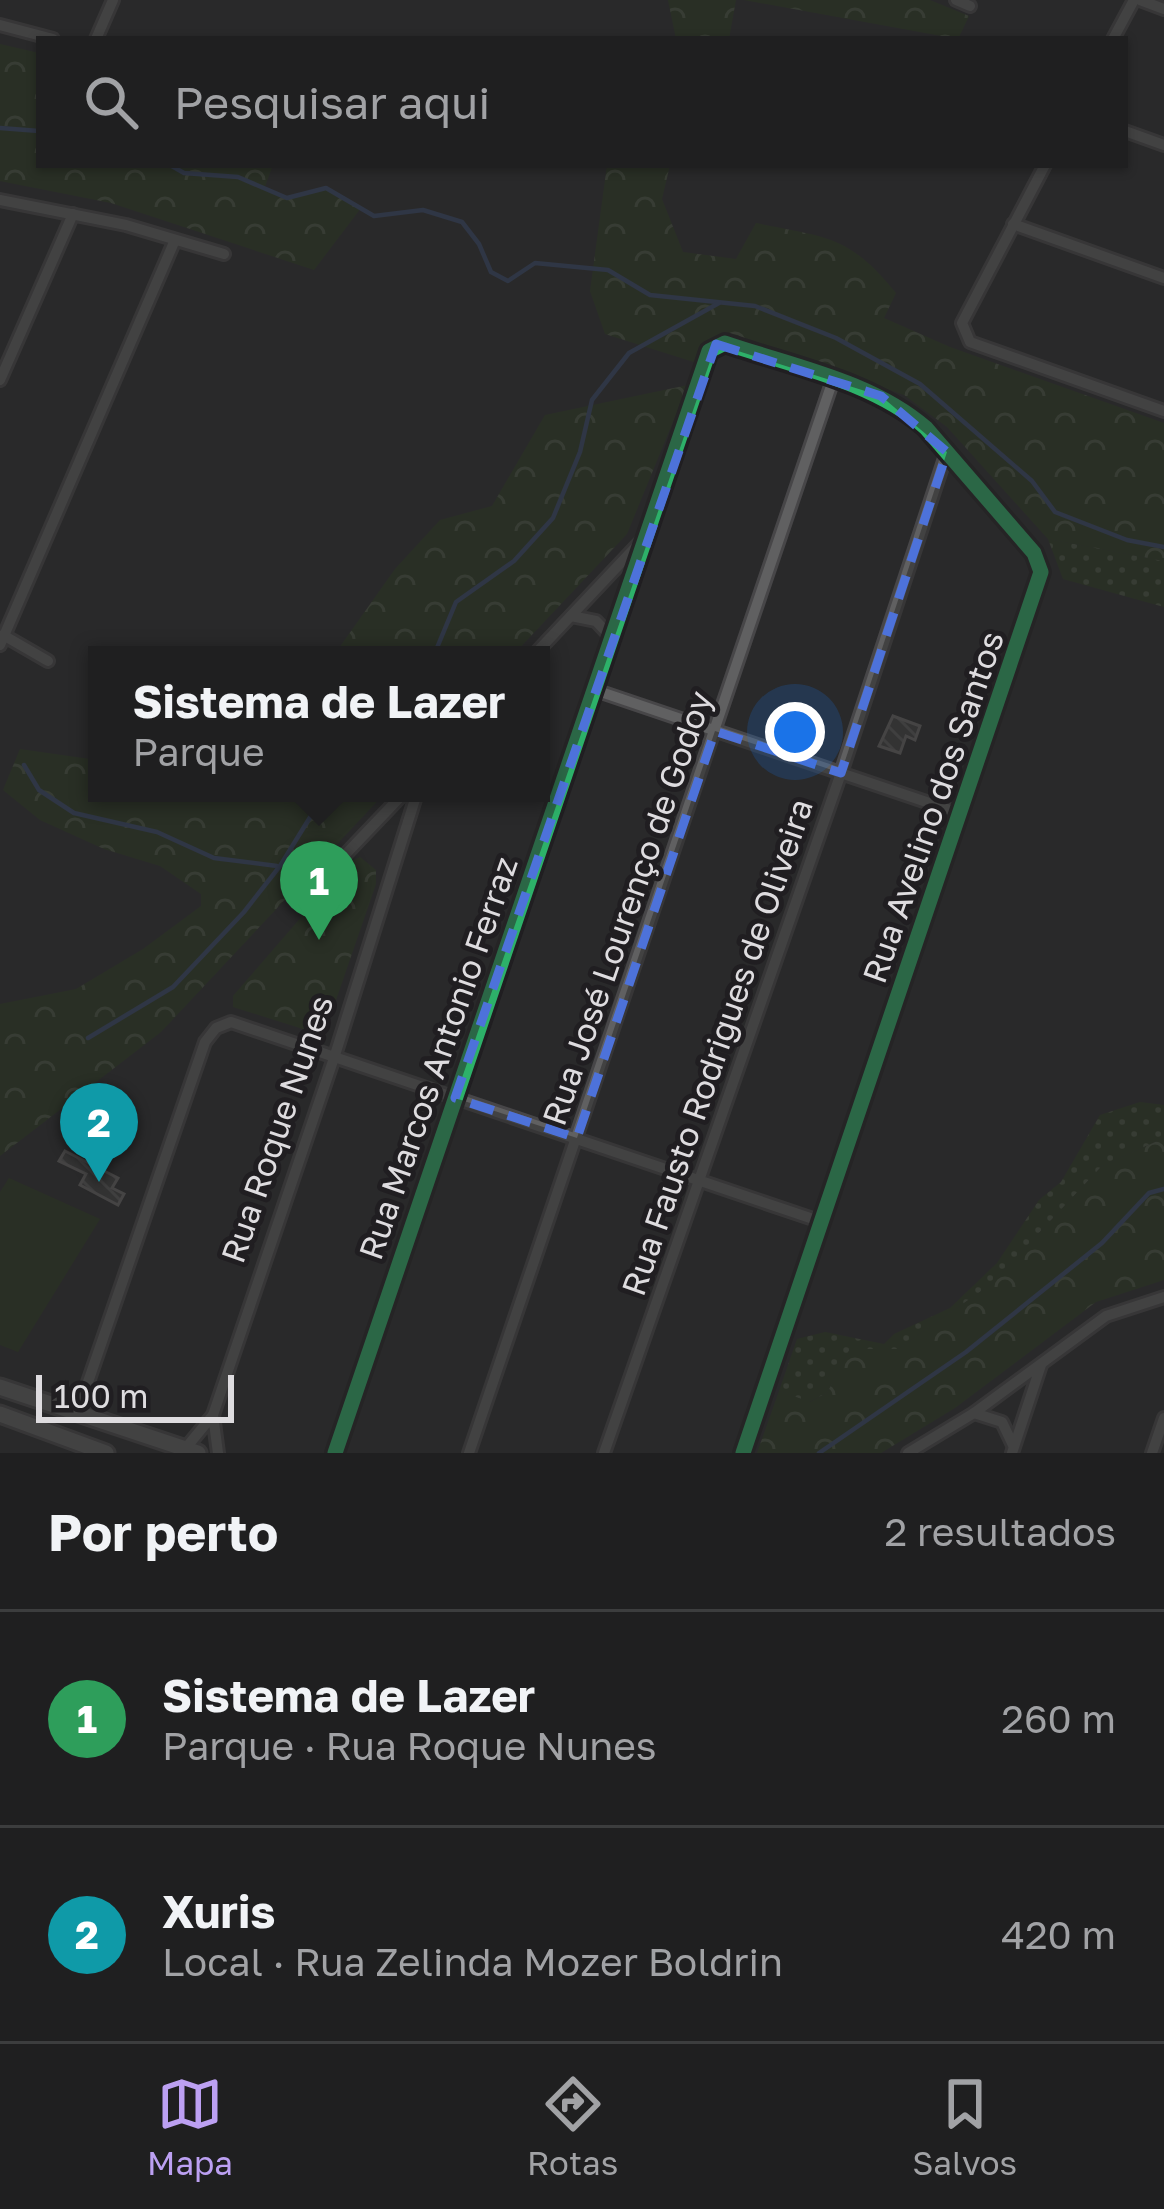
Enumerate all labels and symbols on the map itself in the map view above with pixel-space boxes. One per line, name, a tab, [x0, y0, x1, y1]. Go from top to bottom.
street label: Rua Avelino dos Santos	[854, 626, 1011, 988]
street label: Rua José Lourenço de Godoy	[534, 686, 719, 1130]
your location	[765, 702, 825, 762]
street label: Rua Fausto Rodrigues de Oliveira	[613, 793, 820, 1300]
pin: 1	[280, 841, 358, 940]
street label: Rua Marcos Antonio Ferraz	[350, 851, 525, 1264]
street label: Rua Roque Nunes	[212, 990, 341, 1268]
pin: 2	[60, 1083, 138, 1182]
scale bar	[36, 1369, 234, 1422]

